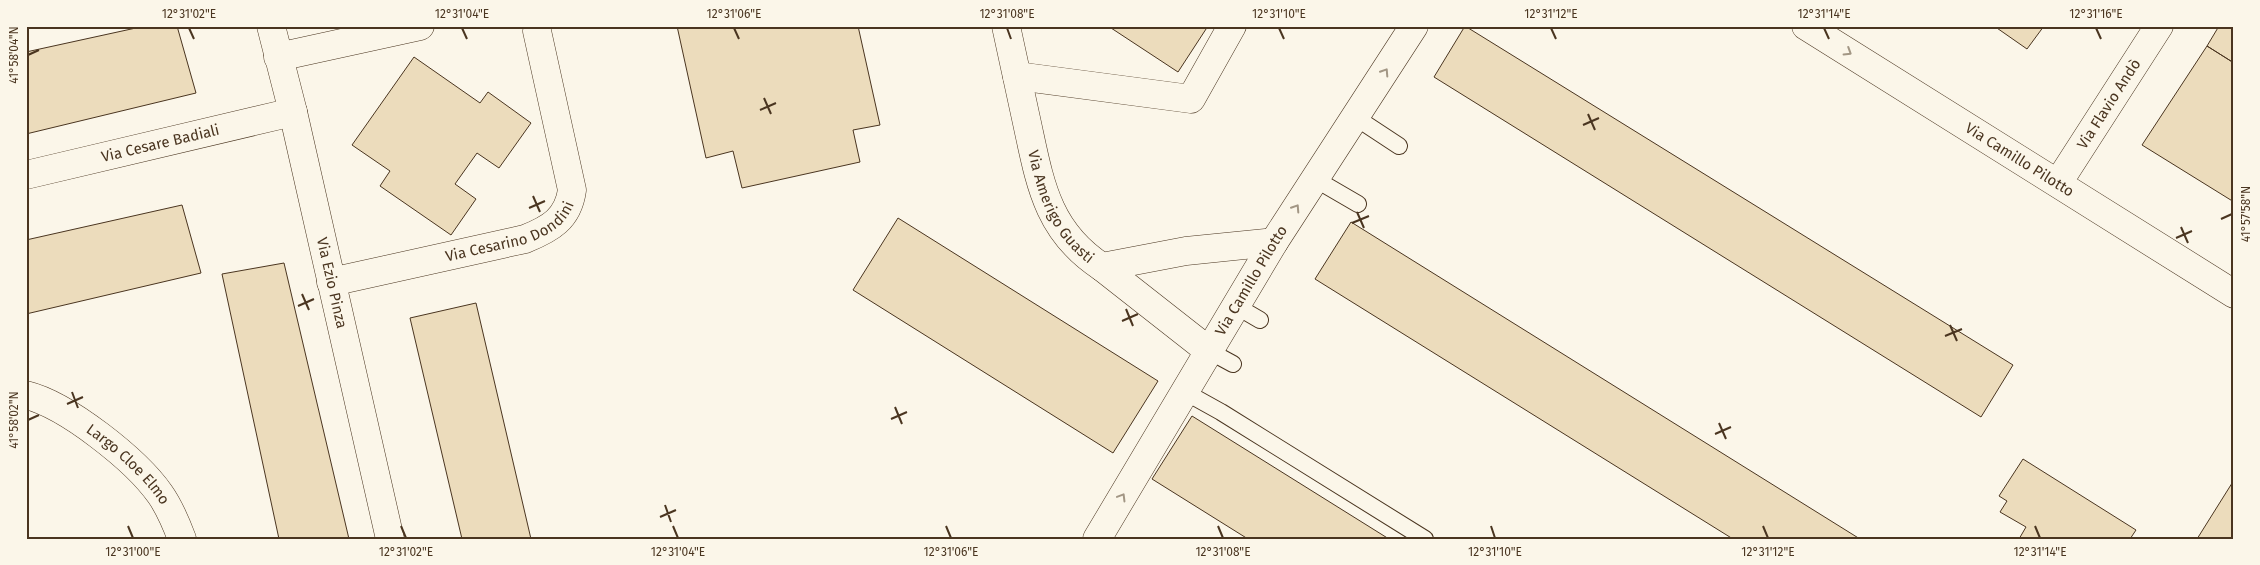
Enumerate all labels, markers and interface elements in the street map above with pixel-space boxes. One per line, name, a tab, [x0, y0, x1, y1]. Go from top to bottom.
text: 12°31'02"E	[162, 7, 216, 21]
text: 12°31'04"E	[435, 7, 489, 21]
text: 12°31'06"E	[707, 7, 761, 21]
text: 12°31'08"E	[979, 7, 1035, 21]
text: 12°31'10"E	[1252, 7, 1306, 21]
text: 12°31'12"E	[1524, 7, 1578, 21]
text: 12°31'14"E	[1797, 7, 1851, 21]
text: 12°31'16"E	[2069, 7, 2123, 21]
text: 41°58'04"N	[7, 26, 21, 84]
one-way arrow	[1842, 46, 1851, 55]
street label: Via Flavio Andò	[2073, 55, 2144, 152]
one-way arrow	[1378, 68, 1388, 77]
street label: Via Camillo Pilotto	[1962, 119, 2077, 201]
street label: Via Cesare Badiali	[99, 121, 221, 166]
street label: Via Amerigo Guasti	[1024, 148, 1098, 267]
text: 41°57'58"N	[2239, 186, 2253, 242]
street label: Via Cesarino Dondini	[444, 199, 578, 265]
one-way arrow	[1290, 204, 1299, 214]
street label: Via Camillo Pilotto	[1211, 222, 1291, 339]
street label: Via Ezio Pinza	[313, 236, 351, 330]
text: 41°58'02"N	[7, 391, 21, 449]
street label: Largo Cloe Elmo	[83, 420, 173, 508]
one-way arrow	[1115, 493, 1125, 502]
text: 12°31'00"E	[105, 545, 161, 559]
text: 12°31'02"E	[379, 545, 433, 559]
text: 12°31'04"E	[651, 545, 705, 559]
text: 12°31'06"E	[924, 545, 978, 559]
text: 12°31'08"E	[1195, 545, 1251, 559]
text: 12°31'10"E	[1468, 545, 1522, 559]
text: 12°31'12"E	[1741, 545, 1795, 559]
text: 12°31'14"E	[2013, 545, 2067, 559]

